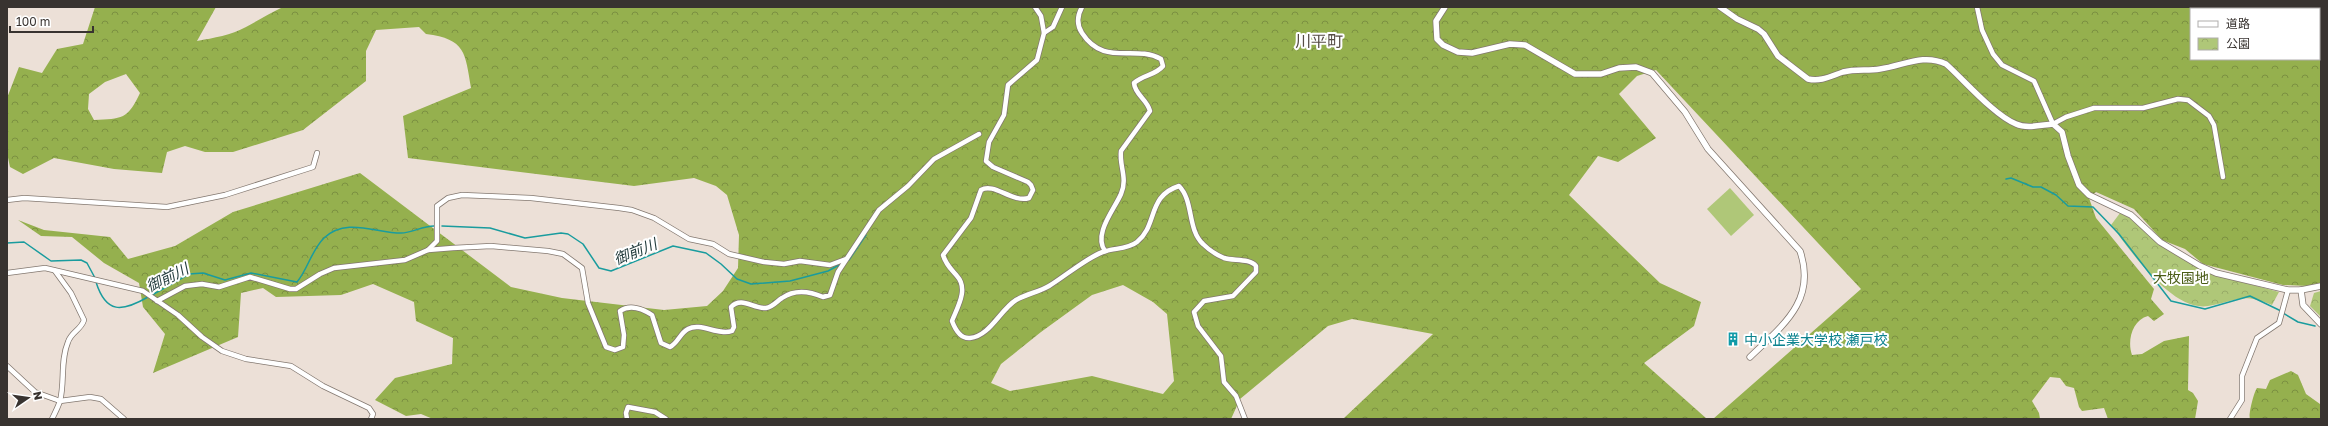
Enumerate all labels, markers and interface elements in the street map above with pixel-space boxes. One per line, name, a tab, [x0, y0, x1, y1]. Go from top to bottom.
scale bar	[10, 8, 93, 34]
legend	[2190, 8, 2320, 60]
text: 100 m	[16, 14, 50, 29]
text: 道路	[2226, 16, 2250, 31]
district label: 川平町	[1295, 31, 1343, 51]
text: 公園	[2226, 36, 2250, 51]
water label: 御前川	[611, 233, 661, 268]
water label: 御前川	[143, 258, 193, 295]
park label: 大牧園地	[2153, 269, 2209, 286]
building icon: 中小企業大学校 瀬戸校	[1725, 331, 1741, 347]
place label: 中小企業大学校 瀬戸校	[1744, 331, 1888, 348]
north arrow	[8, 378, 48, 418]
text: N	[31, 390, 46, 401]

